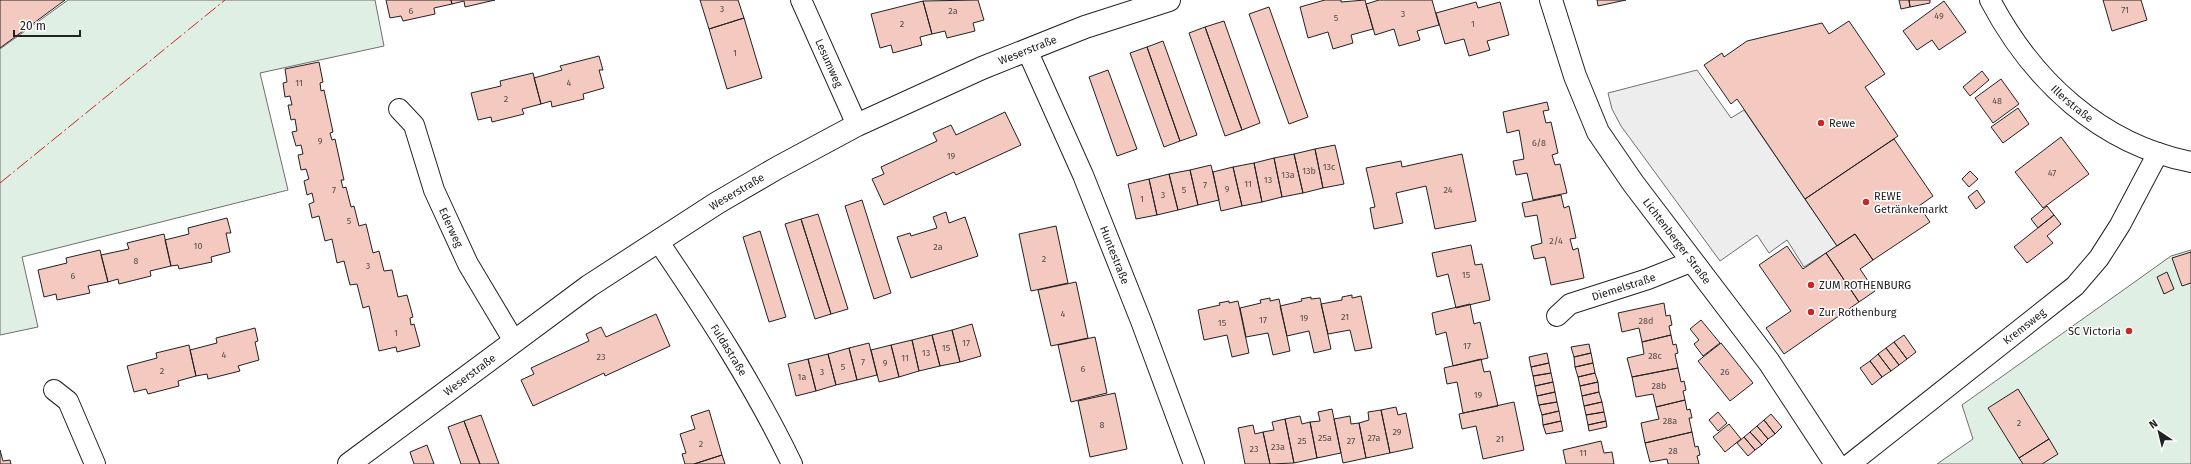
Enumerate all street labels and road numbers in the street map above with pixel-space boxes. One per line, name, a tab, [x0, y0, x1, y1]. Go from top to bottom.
street label: Weserstraße	[997, 33, 1059, 68]
street label: Lesumweg	[812, 37, 845, 90]
street label: Illerstraße	[2048, 82, 2096, 125]
street label: Weserstraße	[707, 171, 767, 213]
street label: Lichtenberger Straße	[1640, 196, 1713, 287]
street label: Ederweg	[436, 206, 465, 250]
street label: Huntestraße	[1097, 224, 1132, 286]
street label: Diemelstraße	[1590, 271, 1658, 304]
street label: Kremsweg	[2001, 306, 2048, 347]
street label: Fuldastraße	[708, 322, 749, 378]
street label: Weserstraße	[441, 351, 498, 399]

